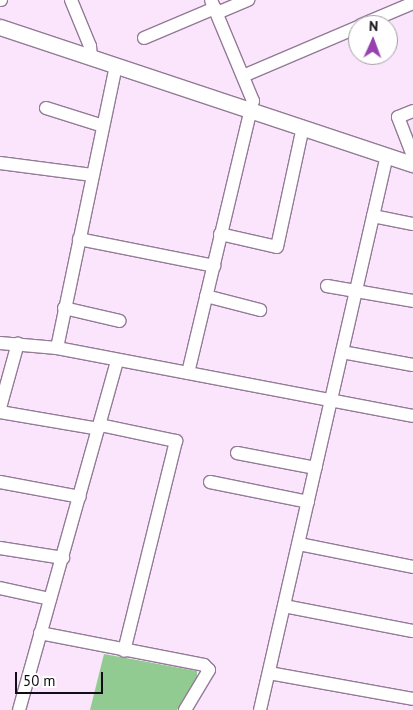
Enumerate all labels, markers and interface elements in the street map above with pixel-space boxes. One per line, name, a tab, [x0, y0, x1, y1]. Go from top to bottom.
north arrow	[348, 15, 398, 65]
text: N	[369, 17, 378, 35]
scale bar	[18, 662, 105, 694]
text: 50 m	[23, 671, 56, 690]

